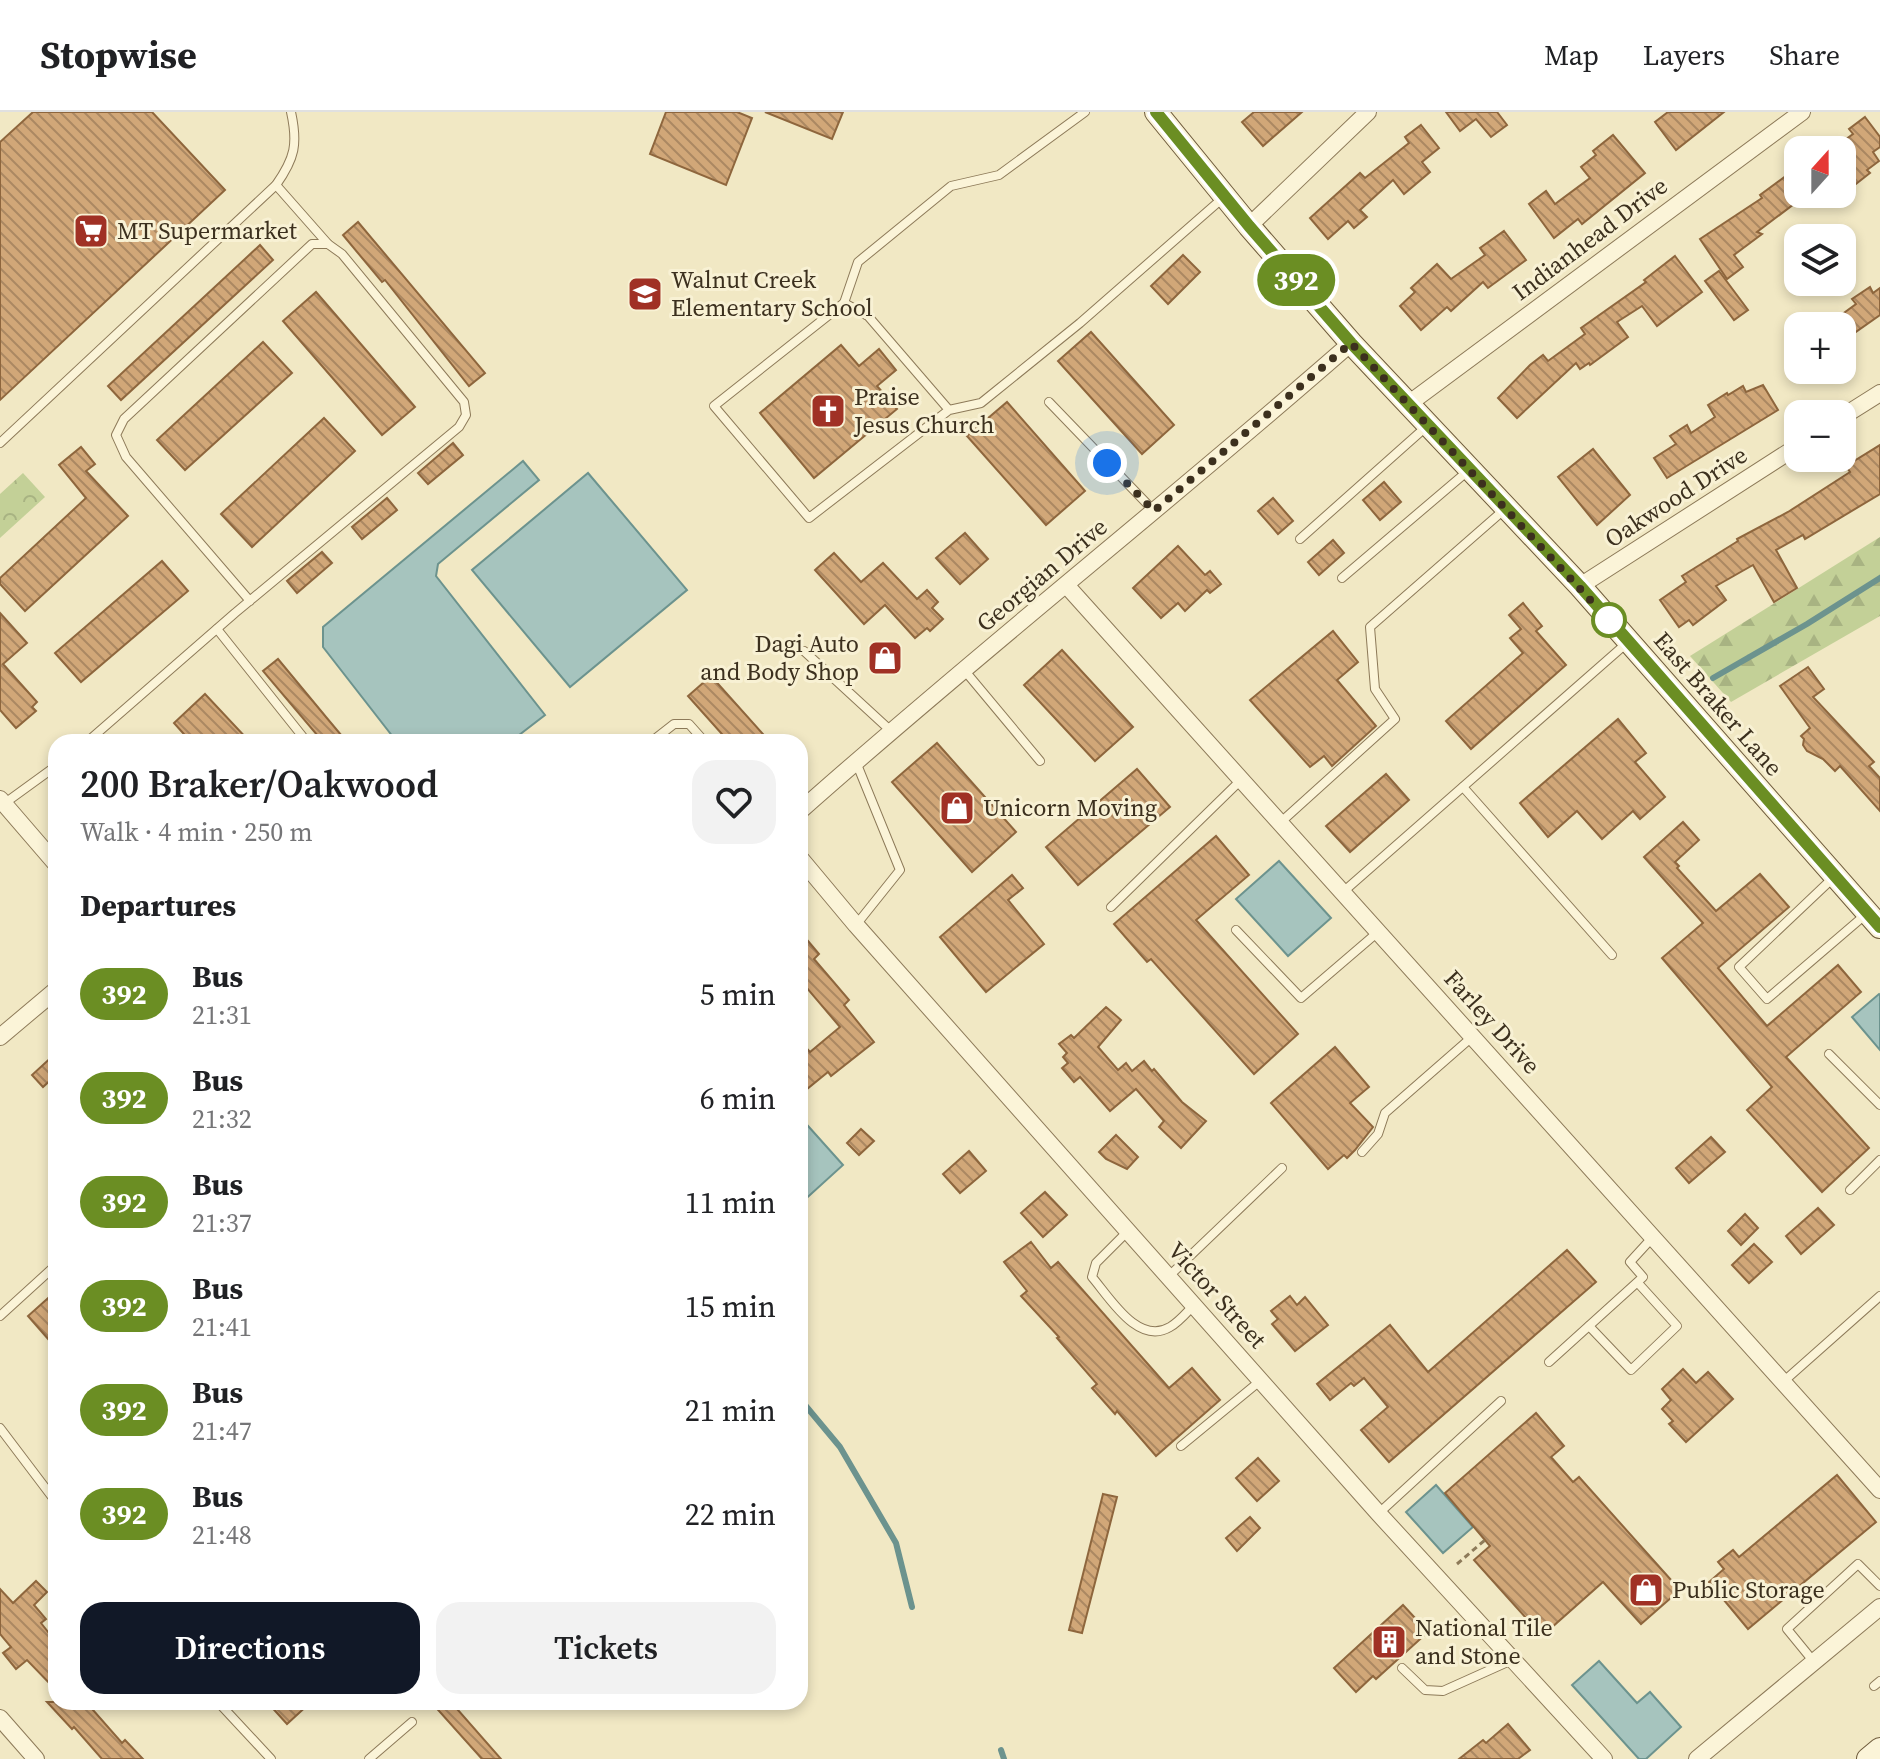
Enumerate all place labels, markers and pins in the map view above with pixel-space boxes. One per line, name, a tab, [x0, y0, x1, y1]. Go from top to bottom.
supermarket icon: MT Supermarket	[72, 212, 110, 250]
place label: MT Supermarket	[117, 214, 297, 247]
place label: Walnut Creek Elementary School	[671, 263, 873, 324]
school or university icon: Walnut Creek Elementary School	[626, 275, 664, 313]
place label: Praise Jesus Church	[853, 380, 994, 441]
church icon: Praise Jesus Church	[809, 392, 847, 430]
unlabelled marker	[1592, 603, 1626, 637]
place label: Dagi Auto and Body Shop	[700, 627, 859, 688]
shop icon: Dagi Auto and Body Shop	[866, 639, 904, 677]
shop icon: Unicorn Moving	[938, 789, 976, 827]
place label: Unicorn Moving	[983, 791, 1157, 824]
shop icon: Public Storage	[1627, 1571, 1665, 1609]
place label: Public Storage	[1672, 1573, 1825, 1606]
place label: National Tile and Stone	[1415, 1611, 1553, 1672]
building icon: National Tile and Stone	[1370, 1623, 1408, 1661]

